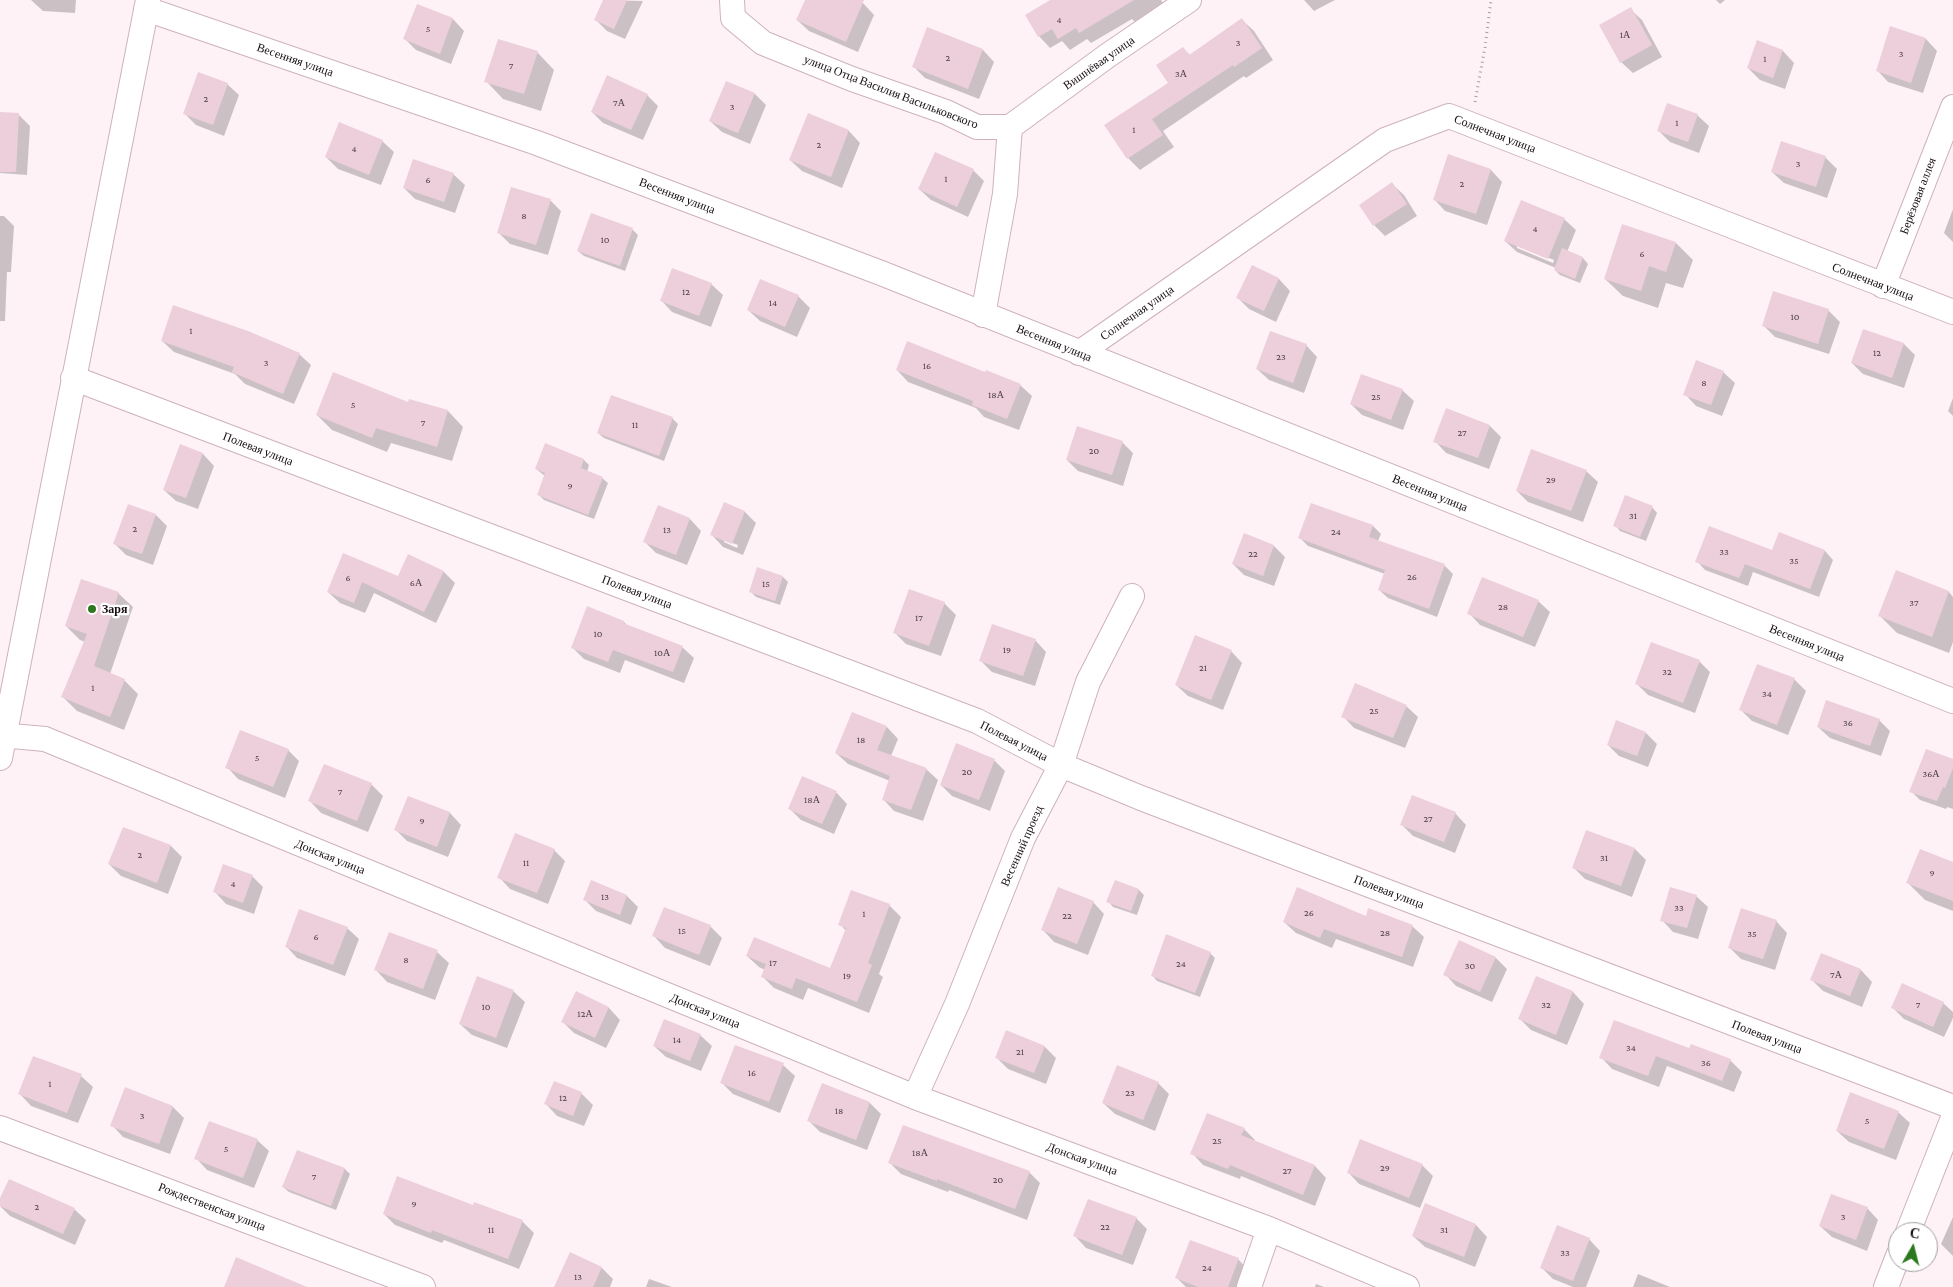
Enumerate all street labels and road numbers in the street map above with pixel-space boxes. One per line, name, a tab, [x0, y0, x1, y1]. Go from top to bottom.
street label: Вишнёвая улица	[1061, 33, 1137, 93]
street label: Весенняя улица	[255, 40, 335, 80]
street label: улица Отца Василия Васильковского	[802, 52, 980, 132]
street label: Солнечная улица	[1452, 112, 1538, 156]
street label: Берёзовая аллея	[1897, 156, 1939, 236]
street label: Весенняя улица	[637, 175, 717, 217]
street label: Солнечная улица	[1830, 260, 1916, 304]
street label: Солнечная улица	[1097, 282, 1177, 344]
street label: Весенняя улица	[1014, 321, 1094, 365]
street label: Полевая улица	[221, 429, 295, 469]
street label: Весенняя улица	[1390, 471, 1470, 515]
street label: Полевая улица	[600, 572, 674, 612]
street label: Весенняя улица	[1767, 621, 1847, 665]
street label: Полевая улица	[978, 718, 1050, 764]
street label: Весенний проезд	[998, 803, 1046, 889]
street label: Донская улица	[293, 836, 367, 878]
street label: Полевая улица	[1352, 872, 1426, 912]
street label: Донская улица	[668, 990, 742, 1032]
street label: Полевая улица	[1730, 1017, 1804, 1057]
street label: Донская улица	[1045, 1140, 1119, 1178]
street label: Рождественская улица	[156, 1180, 268, 1234]

